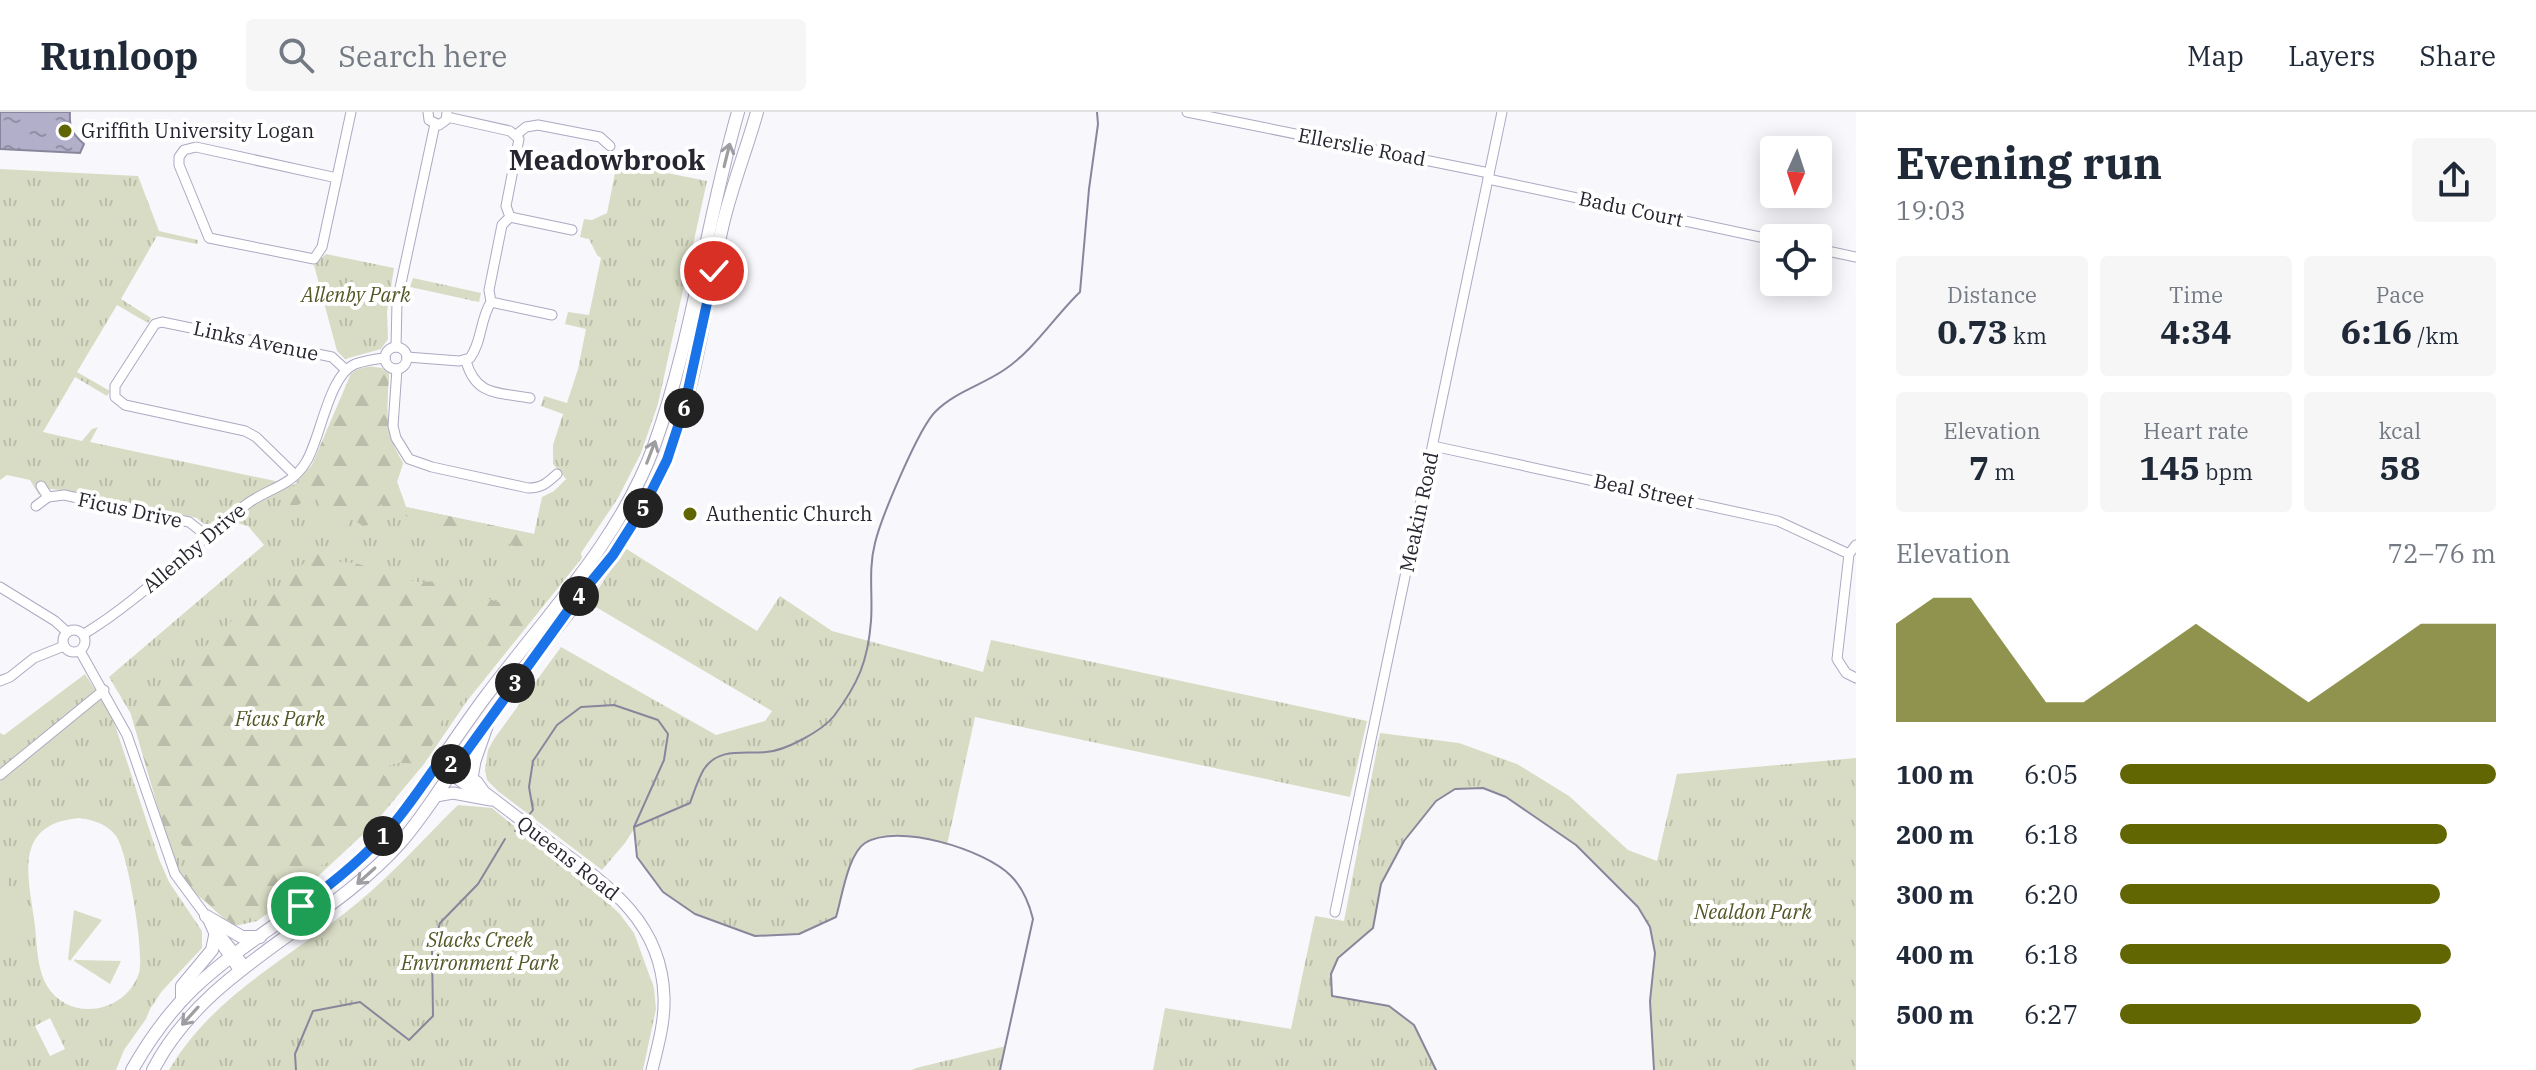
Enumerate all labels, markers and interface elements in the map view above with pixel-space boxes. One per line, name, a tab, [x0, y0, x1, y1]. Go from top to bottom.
search box	[246, 19, 806, 91]
text: Runloop	[40, 31, 198, 80]
icon: search	[274, 33, 318, 77]
text: Search here	[338, 36, 507, 75]
text: Map	[2187, 37, 2244, 74]
text: Layers	[2288, 37, 2375, 74]
text: Share	[2419, 37, 2496, 74]
place label: Griffith University Logan	[81, 117, 314, 144]
street label: Ellerslie Road	[1296, 121, 1428, 172]
marker: Griffith University Logan	[56, 122, 74, 140]
text: Evening run	[1896, 134, 2162, 191]
north arrow	[1760, 136, 1832, 208]
map controls	[1760, 136, 1832, 296]
button: share	[2412, 138, 2496, 222]
district label: Meadowbrook	[509, 141, 706, 178]
one-way arrow	[720, 143, 735, 169]
street label: Badu Court	[1576, 184, 1686, 233]
text: 19:03	[1896, 193, 1966, 227]
button: locate	[1760, 224, 1832, 296]
pin	[680, 237, 748, 305]
icon: check	[692, 249, 736, 293]
text: Distance	[1947, 280, 2037, 309]
text: Time	[2169, 280, 2223, 309]
text: Pace	[2376, 280, 2424, 309]
park label: Allenby Park	[299, 281, 411, 308]
text: 0.73	[1937, 309, 2008, 353]
text: 4:34	[2160, 309, 2232, 353]
text: 6:16	[2341, 309, 2412, 353]
street label: Links Avenue	[191, 314, 321, 367]
text: km	[2008, 321, 2047, 350]
text: /km	[2412, 321, 2459, 350]
pin: 6	[664, 388, 704, 428]
text: 6	[677, 393, 691, 422]
text: Elevation	[1944, 416, 2040, 445]
text: Heart rate	[2143, 416, 2249, 445]
text: kcal	[2379, 416, 2421, 445]
one-way arrow	[645, 440, 659, 465]
text: 7	[1969, 445, 1989, 489]
text: 145	[2139, 445, 2200, 489]
text: 58	[2380, 445, 2420, 489]
street label: Meakin Road	[1393, 449, 1444, 575]
text: m	[1989, 457, 2015, 486]
text: bpm	[2200, 457, 2253, 486]
street label: Beal Street	[1591, 467, 1697, 514]
street label: Ficus Drive	[76, 485, 185, 534]
pin: 5	[623, 488, 663, 528]
text: 5	[636, 493, 650, 522]
street label: Allenby Drive	[136, 497, 251, 599]
place label: Authentic Church	[706, 500, 873, 527]
marker: Authentic Church	[681, 505, 699, 523]
text: Elevation	[1896, 536, 2011, 570]
text: 72–76 m	[2388, 536, 2496, 570]
pin: 4	[559, 576, 599, 616]
text: 4	[572, 581, 586, 610]
pin: 3	[495, 663, 535, 703]
text: 3	[508, 668, 522, 697]
park label: Ficus Park	[234, 705, 325, 732]
pin: 2	[431, 744, 471, 784]
text: 2	[444, 749, 458, 778]
text: 100 m	[1896, 757, 1974, 791]
text: 6:05	[2024, 757, 2078, 791]
street label: Queens Road	[512, 809, 625, 906]
pin: 1	[363, 816, 403, 856]
text: 200 m	[1896, 817, 1974, 851]
text: 6:18	[2024, 817, 2078, 851]
text: 1	[376, 821, 390, 850]
one-way arrow	[357, 866, 377, 884]
pin	[267, 872, 335, 940]
text: 300 m	[1896, 877, 1974, 911]
text: 6:20	[2024, 877, 2078, 911]
icon: arrive	[279, 884, 323, 928]
park label: Nealdon Park	[1693, 898, 1812, 925]
park label: Slacks Creek Environment Park	[400, 926, 560, 976]
text: 400 m	[1896, 937, 1974, 971]
text: 6:18	[2024, 937, 2078, 971]
text: 500 m	[1896, 997, 1974, 1031]
text: 6:27	[2024, 997, 2078, 1031]
one-way arrow	[182, 1005, 200, 1025]

